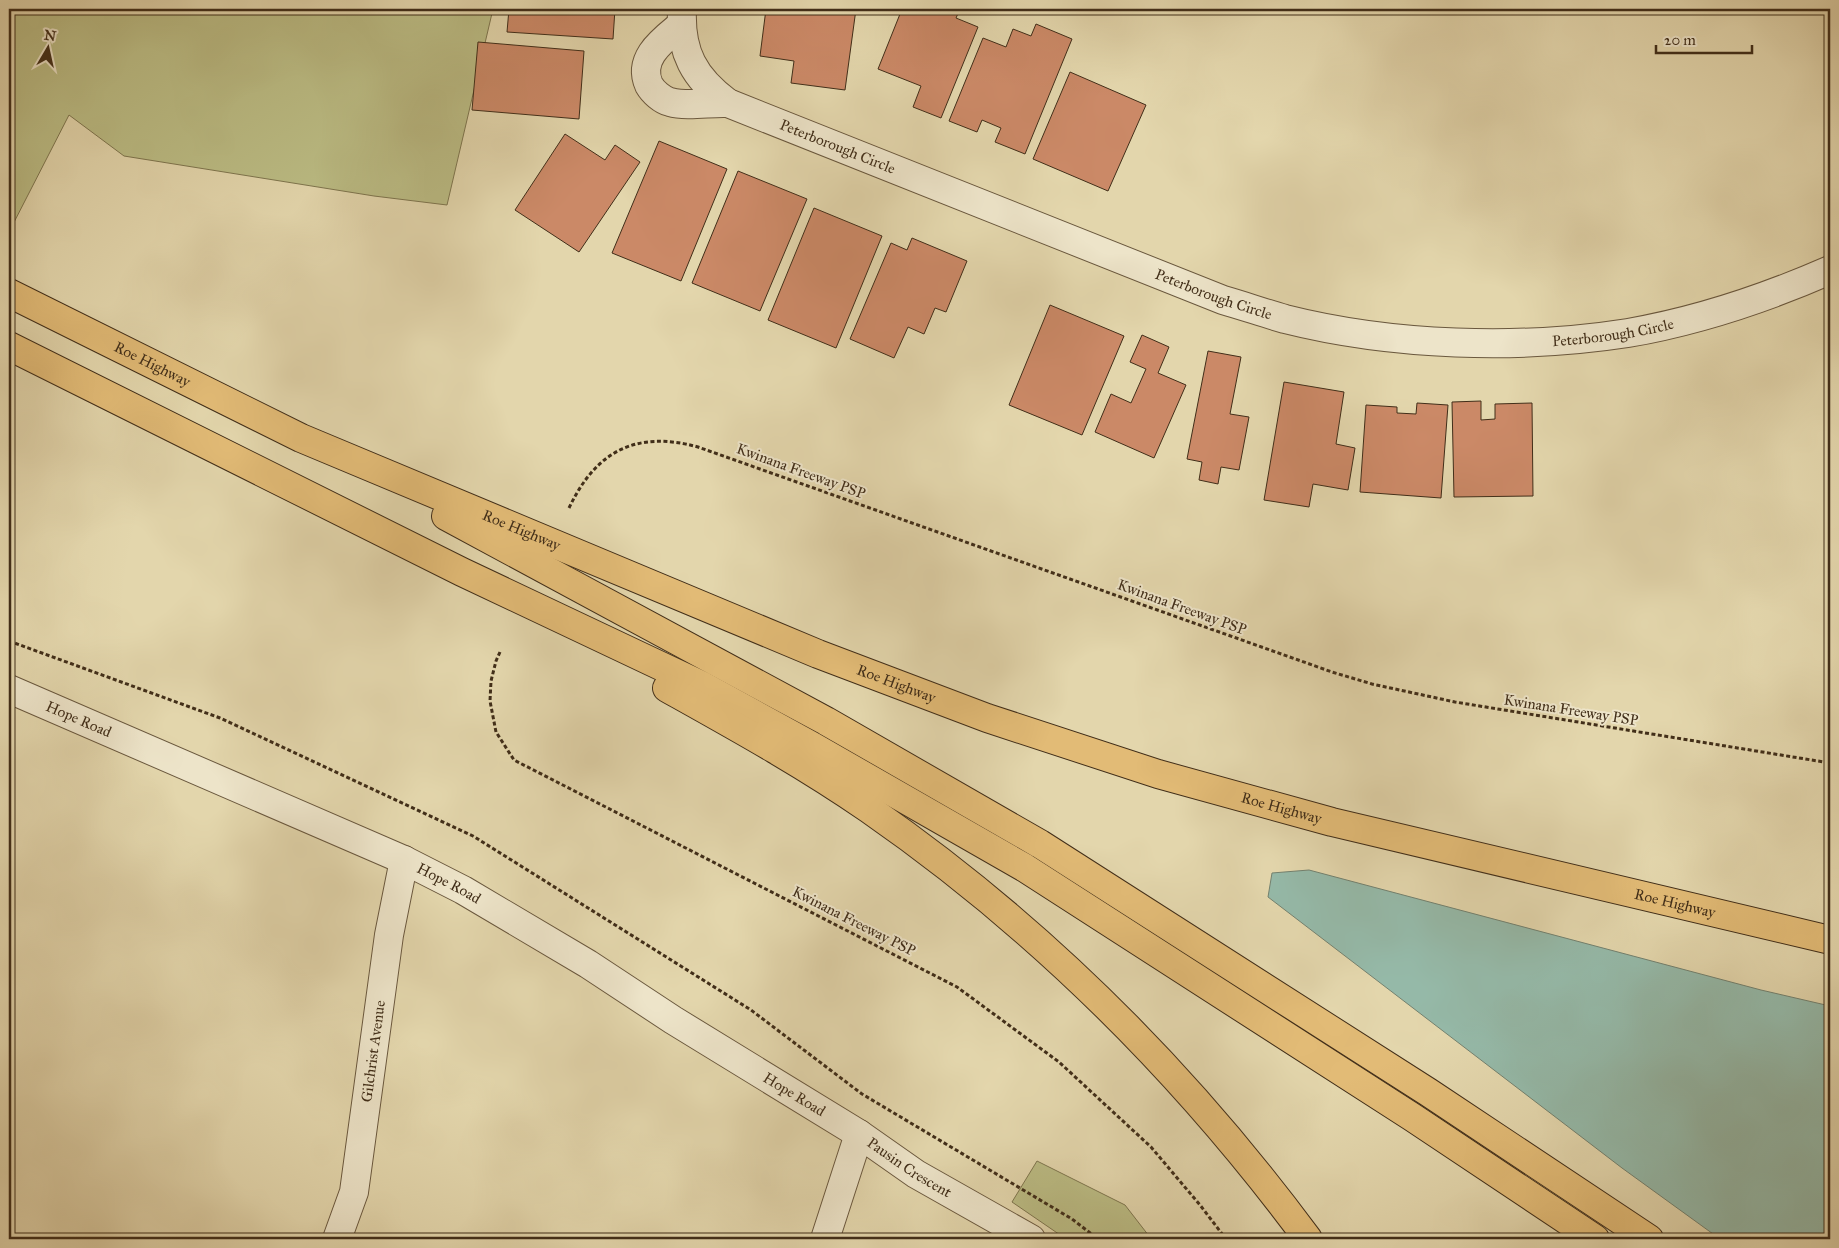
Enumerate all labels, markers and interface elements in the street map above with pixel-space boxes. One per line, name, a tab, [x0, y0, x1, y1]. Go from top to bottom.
north arrow	[22, 22, 72, 72]
scale bar	[1656, 22, 1753, 54]
text: N	[43, 26, 57, 45]
text: 20 m	[1664, 31, 1696, 49]
street label: Peterborough Circle	[777, 116, 898, 178]
street label: Peterborough Circle	[1153, 265, 1274, 324]
street label: Peterborough Circle	[1551, 315, 1676, 350]
street label: Roe Highway	[111, 338, 194, 391]
street label: Kwinana Freeway PSP	[734, 439, 868, 503]
street label: Roe Highway	[480, 506, 564, 555]
street label: Kwinana Freeway PSP	[1115, 575, 1249, 639]
street label: Roe Highway	[854, 661, 939, 707]
street label: Kwinana Freeway PSP	[1503, 691, 1640, 730]
street label: Hope Road	[43, 697, 115, 741]
street label: Roe Highway	[1239, 788, 1325, 828]
street label: Hope Road	[414, 859, 484, 908]
street label: Kwinana Freeway PSP	[789, 882, 919, 960]
street label: Roe Highway	[1633, 885, 1718, 922]
street label: Gilchrist Avenue	[357, 999, 389, 1103]
street label: Hope Road	[760, 1069, 829, 1120]
street label: Pausin Crescent	[864, 1134, 955, 1202]

